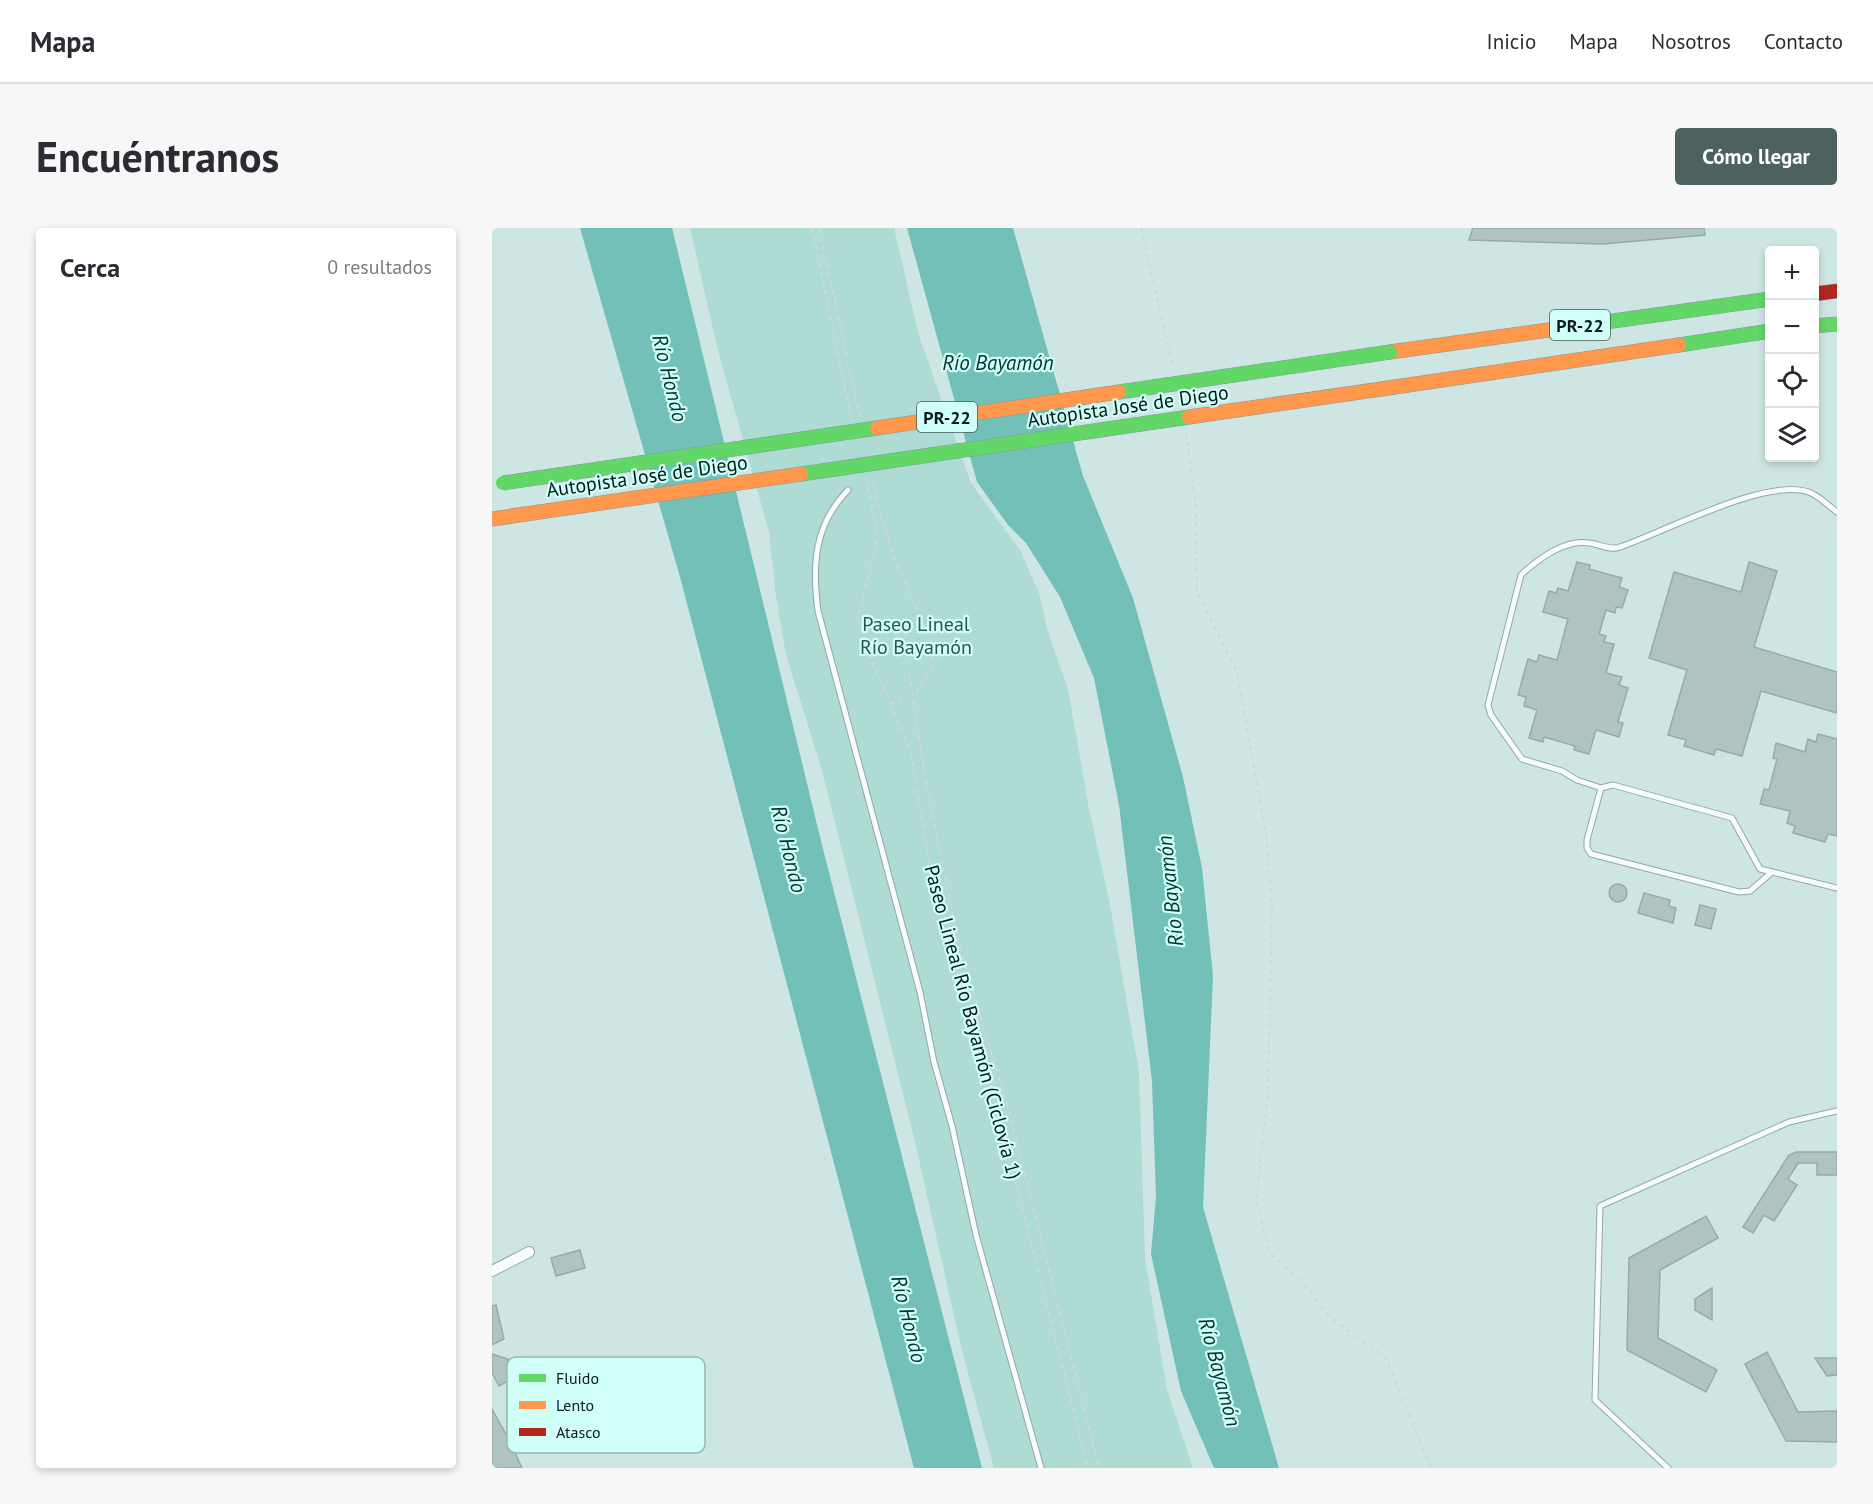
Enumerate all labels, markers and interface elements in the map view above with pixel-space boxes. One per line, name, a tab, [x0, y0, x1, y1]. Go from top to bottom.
text: Mapa	[30, 23, 95, 60]
text: Inicio	[1487, 28, 1536, 55]
text: Mapa	[1569, 28, 1618, 55]
text: Nosotros	[1651, 28, 1731, 55]
text: Contacto	[1764, 28, 1843, 55]
button: Cómo llegar	[1675, 128, 1837, 185]
text: Encuéntranos	[36, 129, 279, 184]
map controls	[1765, 246, 1819, 462]
button: +	[1765, 246, 1819, 300]
text: Cerca	[60, 251, 120, 284]
text: 0 resultados	[327, 254, 432, 280]
button: −	[1765, 300, 1819, 354]
road number: PR-22	[1550, 310, 1610, 340]
water label: Río Hondo	[646, 332, 694, 424]
water label: Río Bayamón	[942, 349, 1054, 376]
button: locate	[1765, 354, 1819, 408]
street label: Autopista José de Diego	[1026, 379, 1230, 433]
road number: PR-22	[917, 402, 977, 432]
button: layers	[1765, 408, 1819, 462]
street label: Autopista José de Diego	[545, 449, 749, 503]
park label: Paseo Lineal Río Bayamón	[860, 611, 972, 660]
water label: Río Hondo	[765, 803, 813, 895]
water label: Río Bayamón	[1151, 834, 1189, 948]
street label: Paseo Lineal Río Bayamón (Ciclovía 1)	[918, 862, 1028, 1182]
water label: Río Hondo	[885, 1273, 933, 1365]
water label: Río Bayamón	[1193, 1315, 1247, 1429]
legend	[507, 1357, 705, 1453]
text: Fluido	[556, 1368, 599, 1388]
text: Lento	[556, 1395, 594, 1415]
text: Atasco	[556, 1422, 601, 1442]

